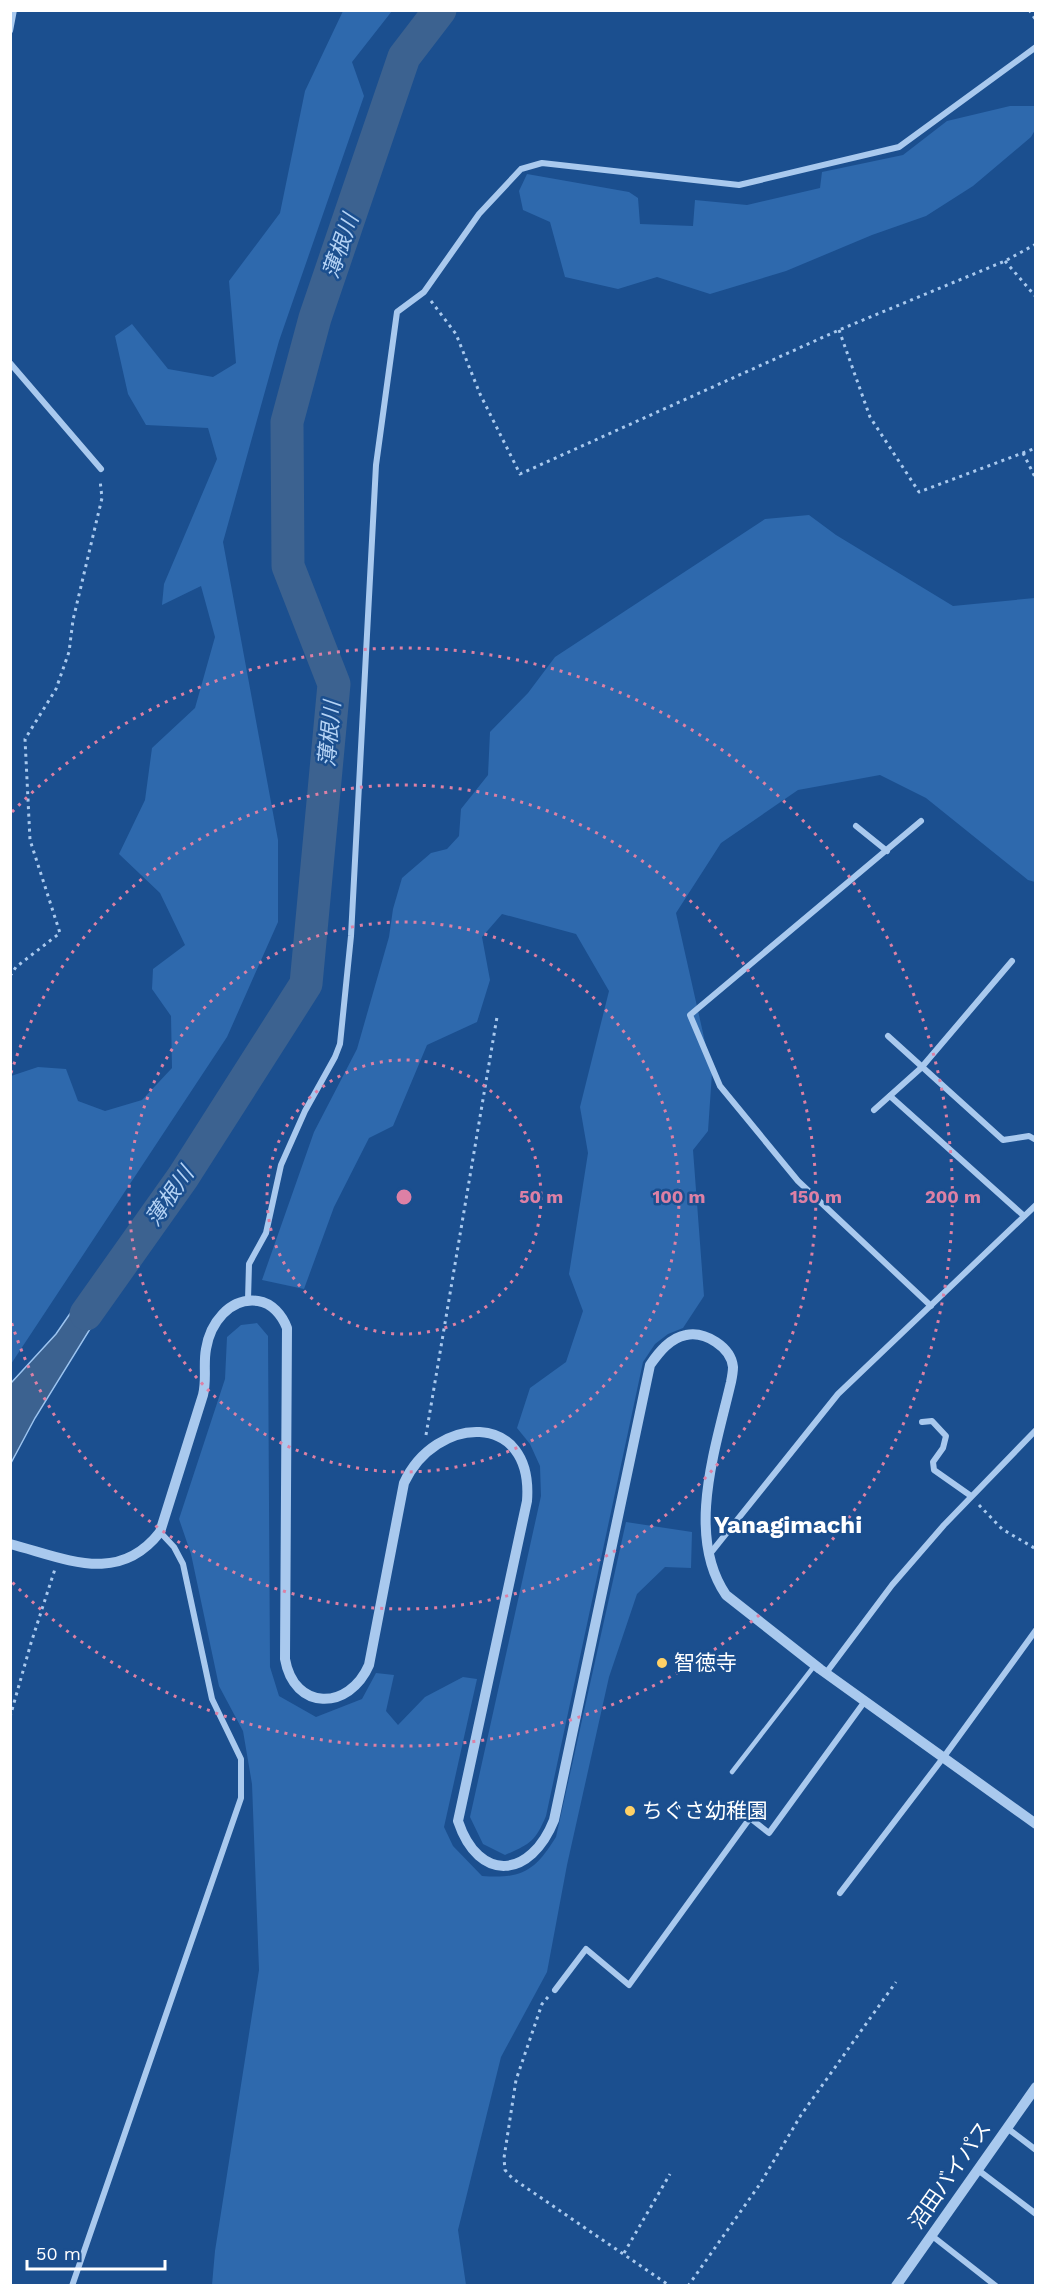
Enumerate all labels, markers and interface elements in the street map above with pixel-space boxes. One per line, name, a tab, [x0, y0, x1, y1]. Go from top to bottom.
water label: 薄根川	[318, 209, 364, 281]
water label: 薄根川	[314, 698, 345, 768]
water label: 薄根川	[140, 1160, 200, 1230]
text: 50 m	[519, 1186, 563, 1207]
text: 100 m	[652, 1186, 706, 1207]
text: 150 m	[790, 1186, 842, 1207]
text: 200 m	[925, 1186, 981, 1207]
centre of rings	[394, 1187, 414, 1207]
district label: Yanagimachi	[714, 1511, 862, 1539]
place label: 智徳寺	[674, 1650, 737, 1675]
marker: 智徳寺	[655, 1656, 669, 1670]
place label: ちぐさ幼稚園	[642, 1798, 768, 1823]
marker: ちぐさ幼稚園	[623, 1804, 637, 1818]
street label: 沼田バイパス	[903, 2116, 996, 2233]
scale bar	[27, 2233, 165, 2271]
text: 50 m	[36, 2243, 81, 2264]

